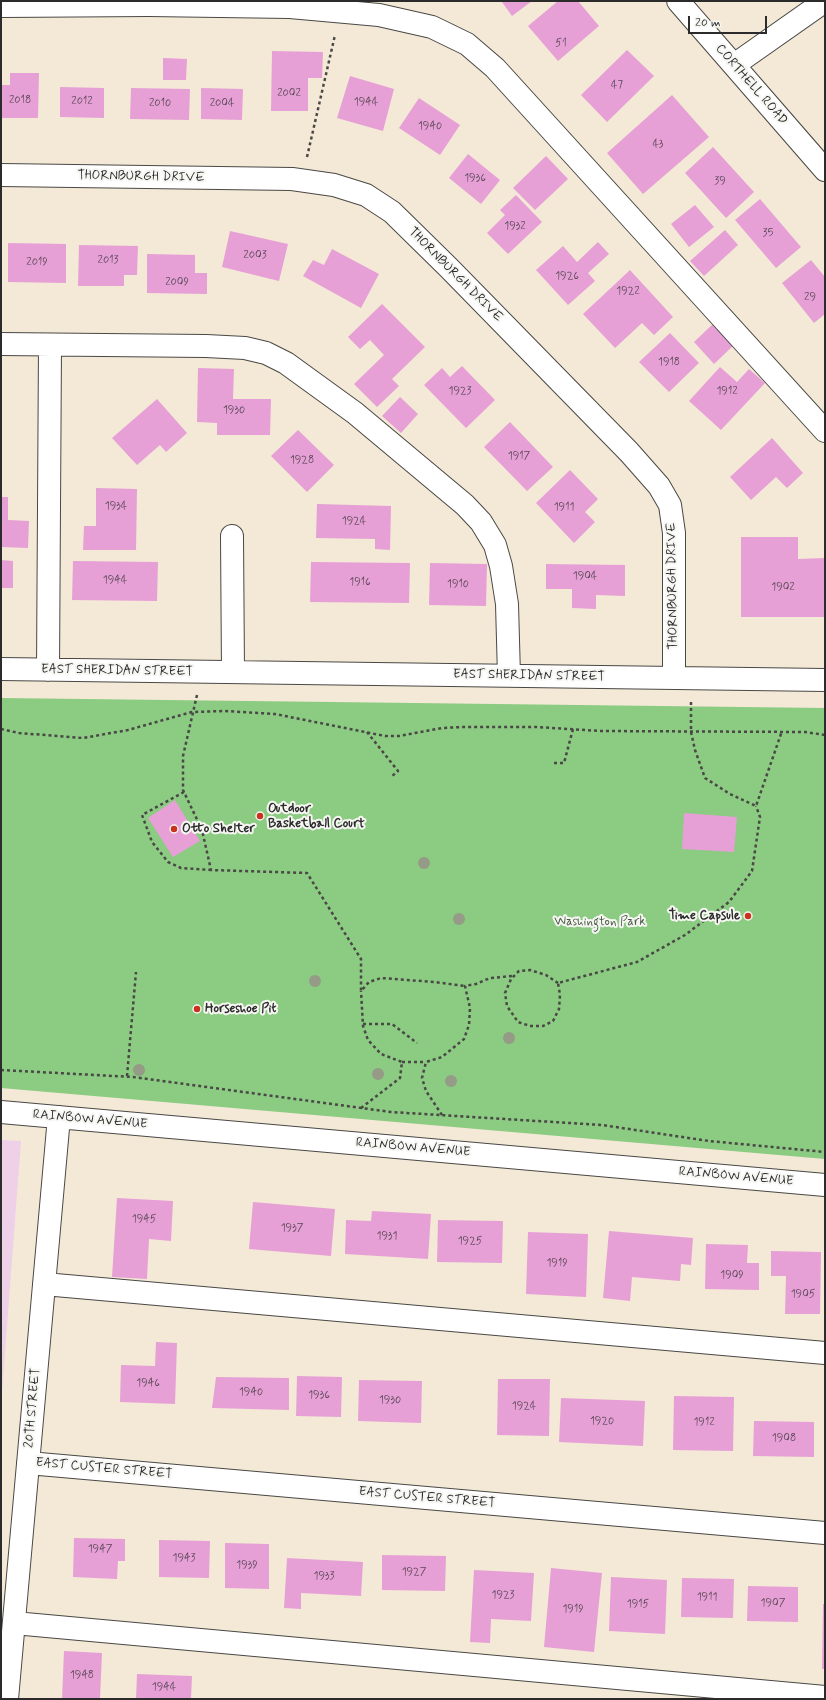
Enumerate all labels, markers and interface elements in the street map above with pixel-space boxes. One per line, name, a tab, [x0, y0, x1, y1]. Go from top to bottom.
scale bar	[690, 8, 769, 34]
text: 20 m	[695, 15, 721, 31]
house number: 51	[555, 37, 567, 51]
street label: CORTHELL ROAD	[712, 41, 790, 129]
house number: 47	[611, 79, 623, 93]
house number: 2002	[277, 87, 301, 101]
house number: 2018	[9, 94, 31, 108]
house number: 2012	[71, 95, 93, 109]
house number: 1944	[354, 96, 378, 110]
house number: 2010	[149, 97, 171, 111]
house number: 2004	[210, 97, 234, 111]
house number: 1940	[418, 120, 442, 134]
house number: 43	[652, 138, 664, 152]
street label: THORNBURGH DRIVE	[77, 168, 205, 186]
house number: 1936	[464, 172, 486, 186]
house number: 39	[714, 175, 726, 189]
house number: 1932	[504, 220, 526, 234]
street label: THORNBURGH DRIVE	[405, 225, 505, 325]
house number: 35	[763, 227, 773, 241]
house number: 2003	[243, 249, 267, 263]
house number: 2013	[98, 254, 118, 268]
house number: 2019	[26, 256, 48, 270]
house number: 1926	[555, 270, 579, 284]
house number: 2009	[165, 276, 189, 290]
house number: 1922	[616, 285, 640, 299]
house number: 29	[804, 291, 816, 305]
house number: 1918	[658, 356, 680, 370]
house number: 1923	[448, 385, 472, 399]
house number: 1912	[716, 385, 738, 399]
house number: 1930	[223, 404, 245, 418]
house number: 1917	[508, 450, 530, 464]
house number: 1928	[290, 454, 314, 468]
house number: 1934	[105, 500, 127, 514]
house number: 1911	[554, 501, 574, 515]
house number: 1924	[342, 515, 366, 529]
street label: THORNBURGH DRIVE	[664, 522, 682, 650]
house number: 1904	[573, 570, 597, 584]
house number: 1944	[103, 574, 127, 588]
house number: 1916	[349, 576, 371, 590]
house number: 1910	[447, 578, 469, 592]
house number: 1902	[771, 581, 795, 595]
street label: EAST SHERIDAN STREET	[41, 662, 193, 680]
street label: EAST SHERIDAN STREET	[453, 667, 605, 685]
place label: Outdoor Basketball Court	[268, 801, 365, 832]
marker: Outdoor Basketball Court	[255, 811, 265, 821]
place label: Otto Shelter	[182, 821, 255, 837]
marker: Otto Shelter	[169, 824, 179, 834]
place label: Time Capsule	[669, 908, 740, 924]
marker: Time Capsule	[743, 911, 753, 921]
park label: Washington Park	[554, 914, 646, 930]
place label: Horseshoe Pit	[205, 1001, 276, 1017]
marker: Horseshoe Pit	[192, 1004, 202, 1014]
street label: RAINBOW AVENUE	[32, 1107, 148, 1133]
street label: RAINBOW AVENUE	[355, 1135, 471, 1161]
street label: RAINBOW AVENUE	[678, 1164, 794, 1190]
house number: 1945	[132, 1213, 156, 1227]
house number: 1937	[281, 1222, 303, 1236]
house number: 1931	[377, 1230, 397, 1244]
house number: 1925	[458, 1235, 482, 1249]
house number: 1919	[546, 1257, 568, 1271]
house number: 1909	[720, 1269, 744, 1283]
house number: 1905	[791, 1288, 815, 1302]
street label: 20TH STREET	[22, 1367, 44, 1449]
house number: 1946	[136, 1377, 160, 1391]
house number: 1940	[239, 1386, 263, 1400]
house number: 1936	[308, 1389, 330, 1403]
house number: 1930	[379, 1394, 401, 1408]
house number: 1924	[512, 1400, 536, 1414]
house number: 1920	[590, 1415, 614, 1429]
house number: 1912	[693, 1416, 715, 1430]
house number: 1908	[772, 1432, 796, 1446]
street label: EAST CUSTER STREET	[35, 1455, 173, 1483]
street label: EAST CUSTER STREET	[358, 1484, 496, 1512]
house number: 1947	[88, 1543, 112, 1557]
house number: 1943	[173, 1552, 195, 1566]
house number: 1939	[236, 1559, 258, 1573]
house number: 1927	[402, 1566, 426, 1580]
house number: 1933	[314, 1570, 334, 1584]
house number: 1923	[491, 1589, 515, 1603]
house number: 1911	[697, 1591, 717, 1605]
house number: 1907	[761, 1597, 785, 1611]
house number: 1915	[627, 1598, 649, 1612]
house number: 1919	[562, 1603, 584, 1617]
house number: 1948	[70, 1669, 94, 1683]
house number: 1944	[152, 1681, 176, 1695]

